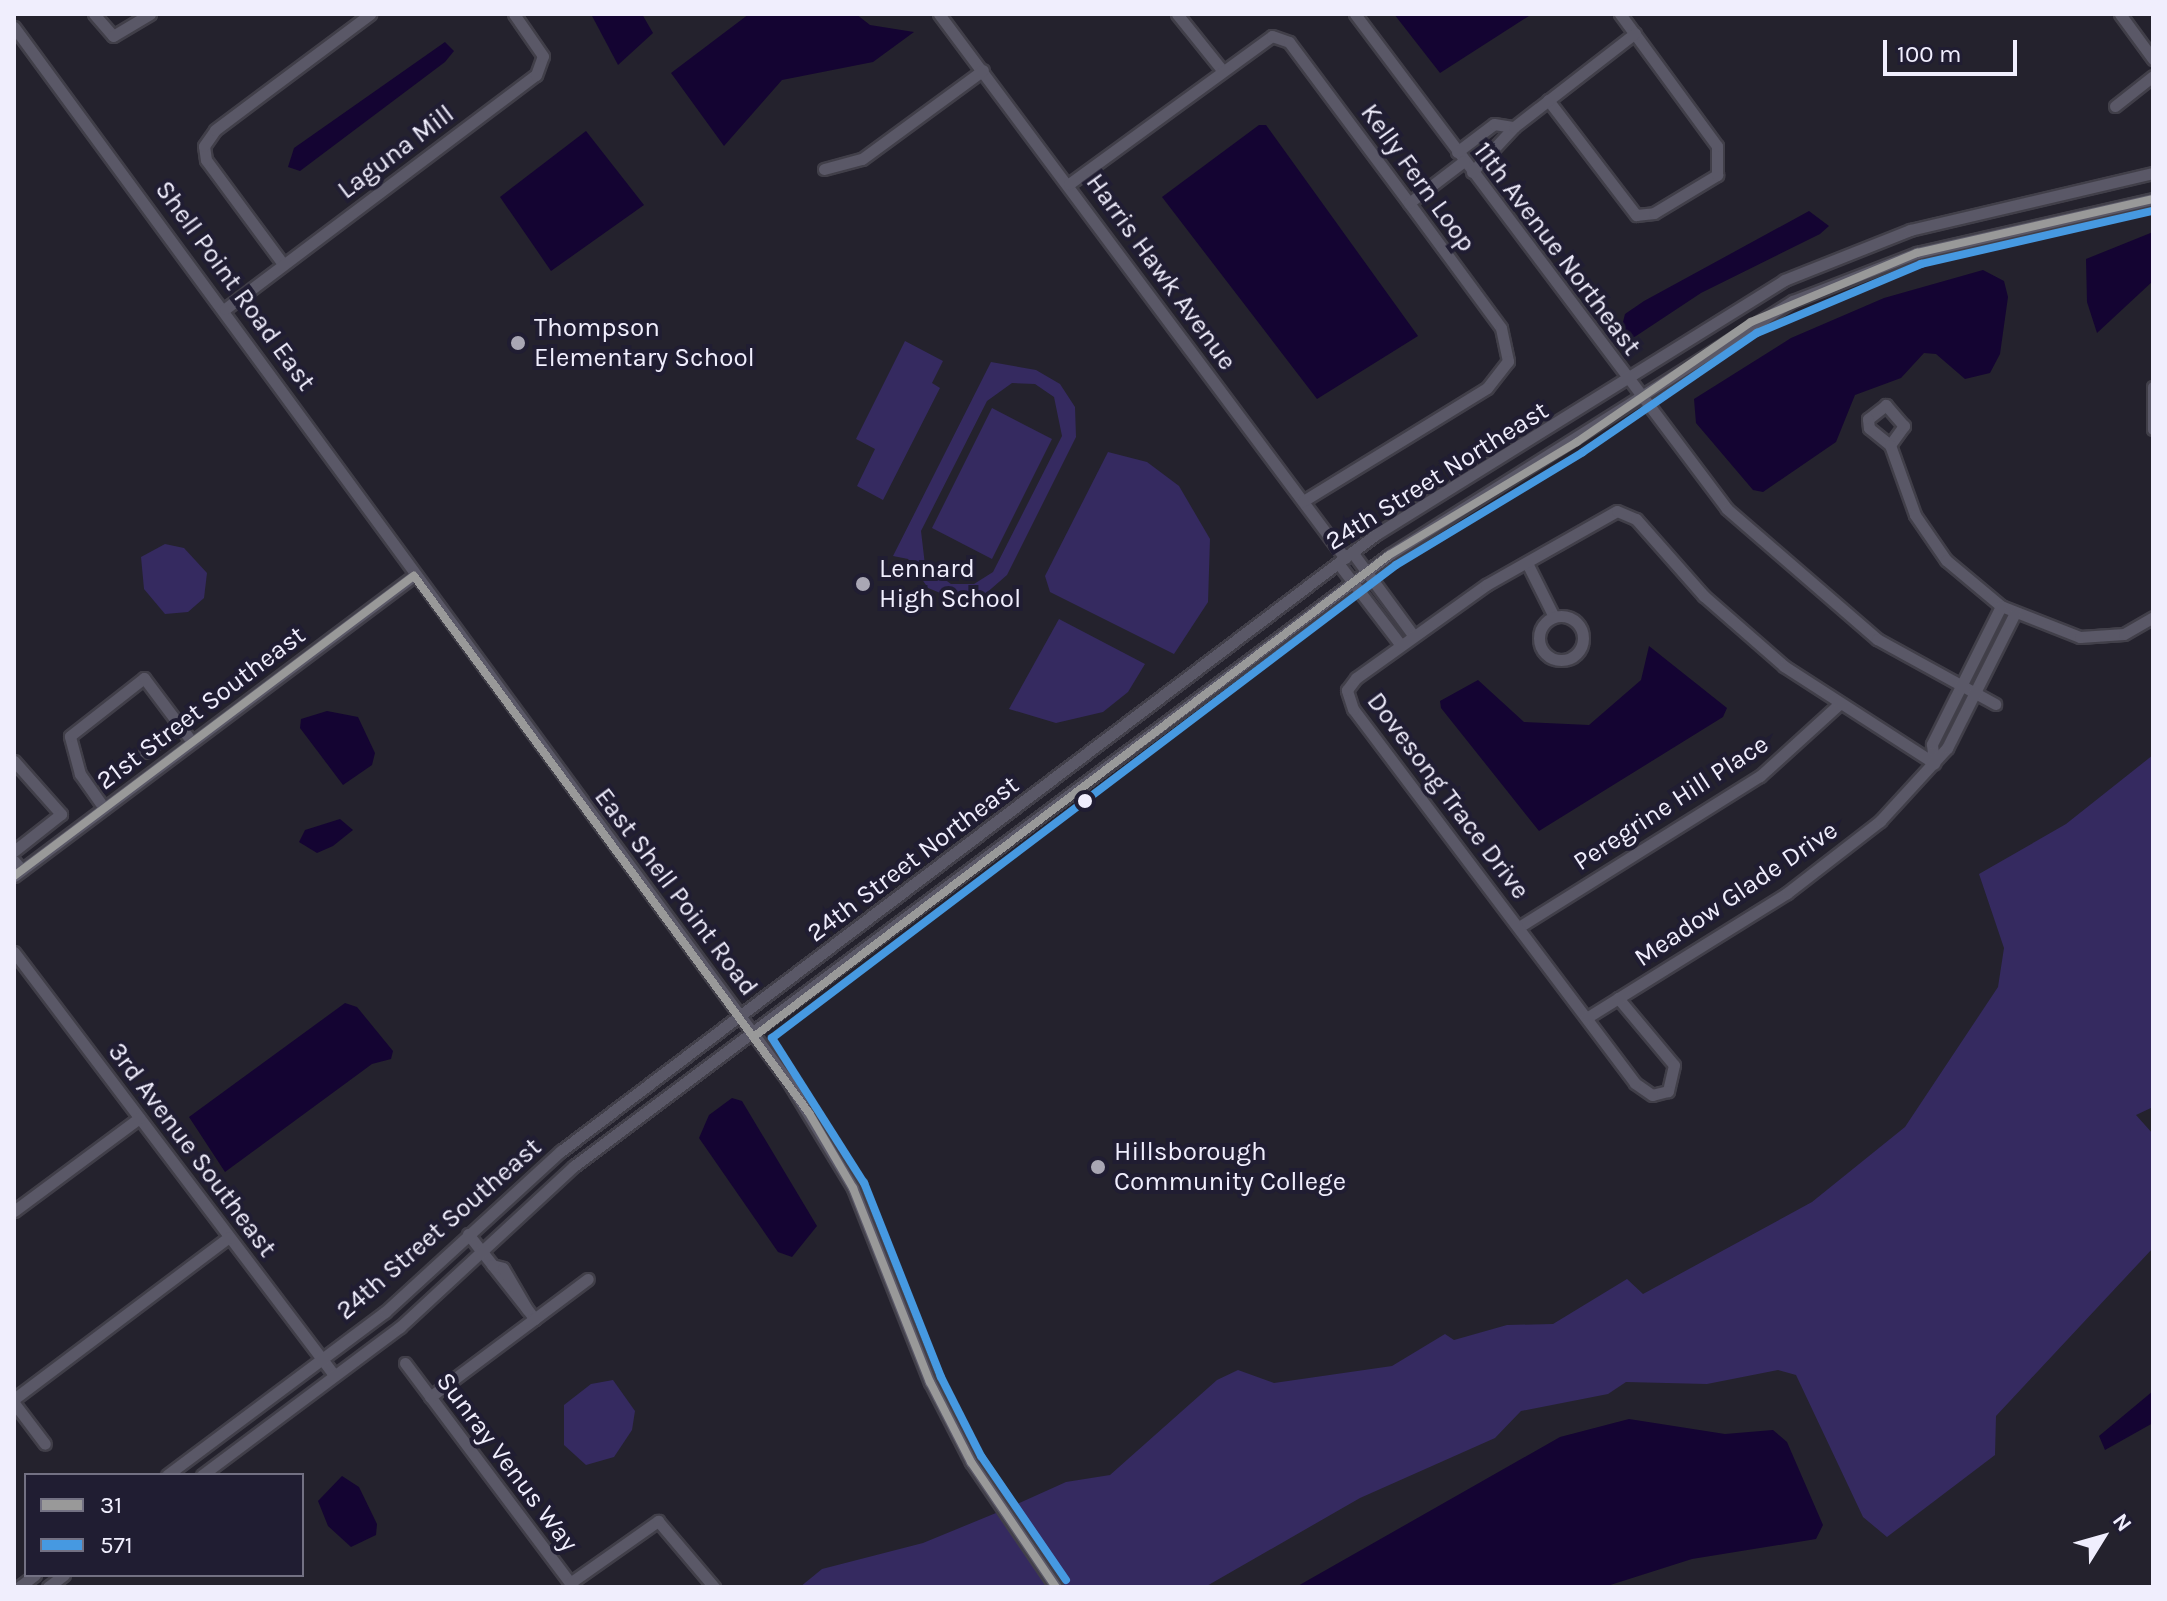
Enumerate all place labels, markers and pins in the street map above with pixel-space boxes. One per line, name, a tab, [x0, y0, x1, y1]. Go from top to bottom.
place label: Thompson Elementary School	[534, 312, 755, 374]
marker: Thompson Elementary School	[509, 334, 527, 352]
place label: Lennard High School	[879, 553, 1021, 614]
marker: Lennard High School	[854, 575, 872, 593]
unlabelled marker	[1077, 793, 1093, 809]
place label: Hillsborough Community College	[1114, 1136, 1346, 1198]
marker: Hillsborough Community College	[1089, 1158, 1107, 1176]

